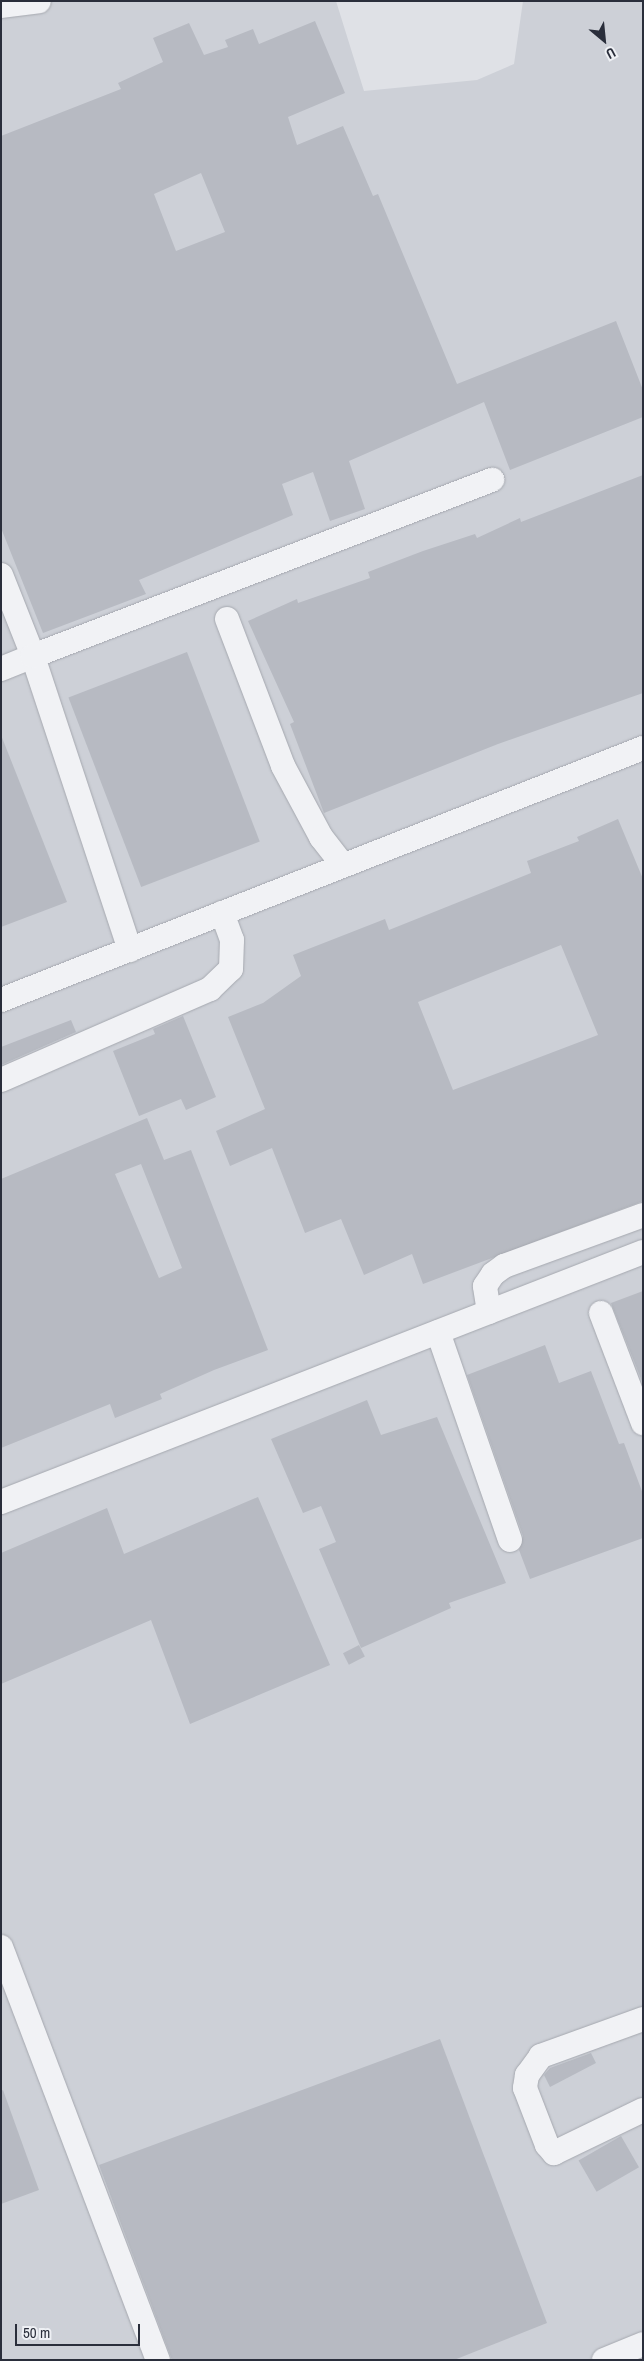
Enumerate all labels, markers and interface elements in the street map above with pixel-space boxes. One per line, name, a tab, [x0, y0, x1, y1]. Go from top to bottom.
north arrow	[579, 15, 629, 65]
text: U	[603, 43, 619, 63]
scale bar	[18, 2314, 142, 2346]
text: 50 m	[23, 2322, 50, 2343]

